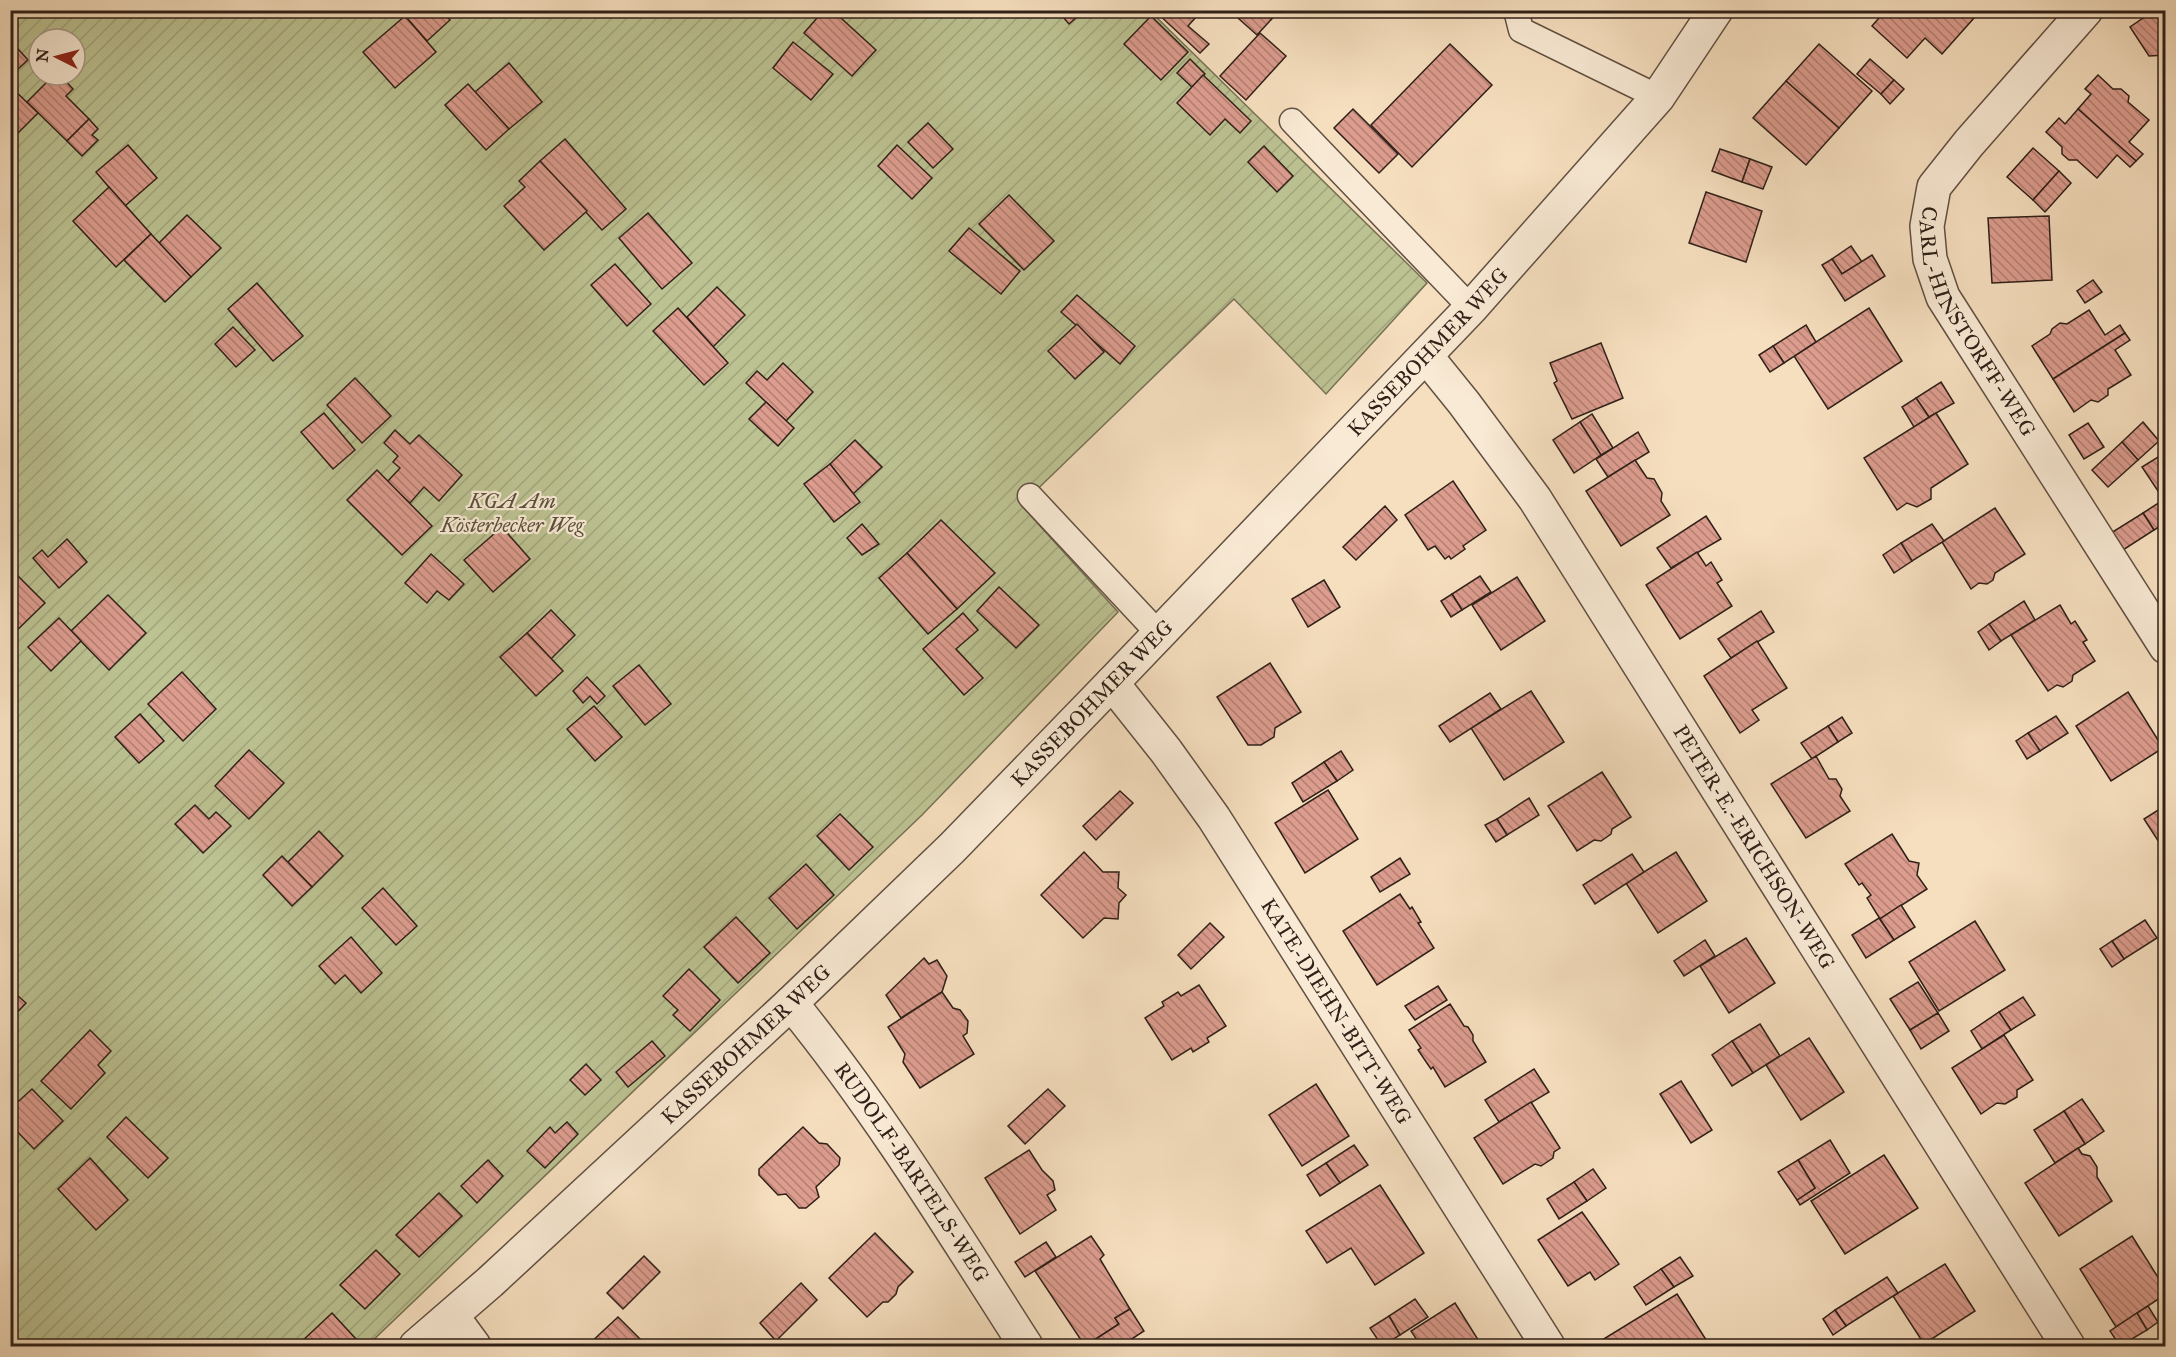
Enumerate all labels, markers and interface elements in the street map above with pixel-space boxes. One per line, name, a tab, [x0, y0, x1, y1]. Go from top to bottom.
north arrow	[27, 27, 87, 87]
text: N	[32, 47, 53, 63]
street label: CARL-HINSTORFF-WEG	[1913, 204, 2041, 441]
street label: KASSEBOHMER WEG	[1342, 262, 1514, 442]
park label: KGA Am Kösterbecker Weg	[440, 488, 584, 538]
street label: KASSEBOHMER WEG	[1005, 614, 1179, 792]
street label: PETER-E.-ERICHSON-WEG	[1667, 720, 1841, 974]
street label: KATE-DIEHN-BITT-WEG	[1255, 894, 1417, 1129]
street label: KASSEBOHMER WEG	[656, 959, 836, 1130]
street label: RUDOLF-BARTELS-WEG	[829, 1057, 995, 1287]

